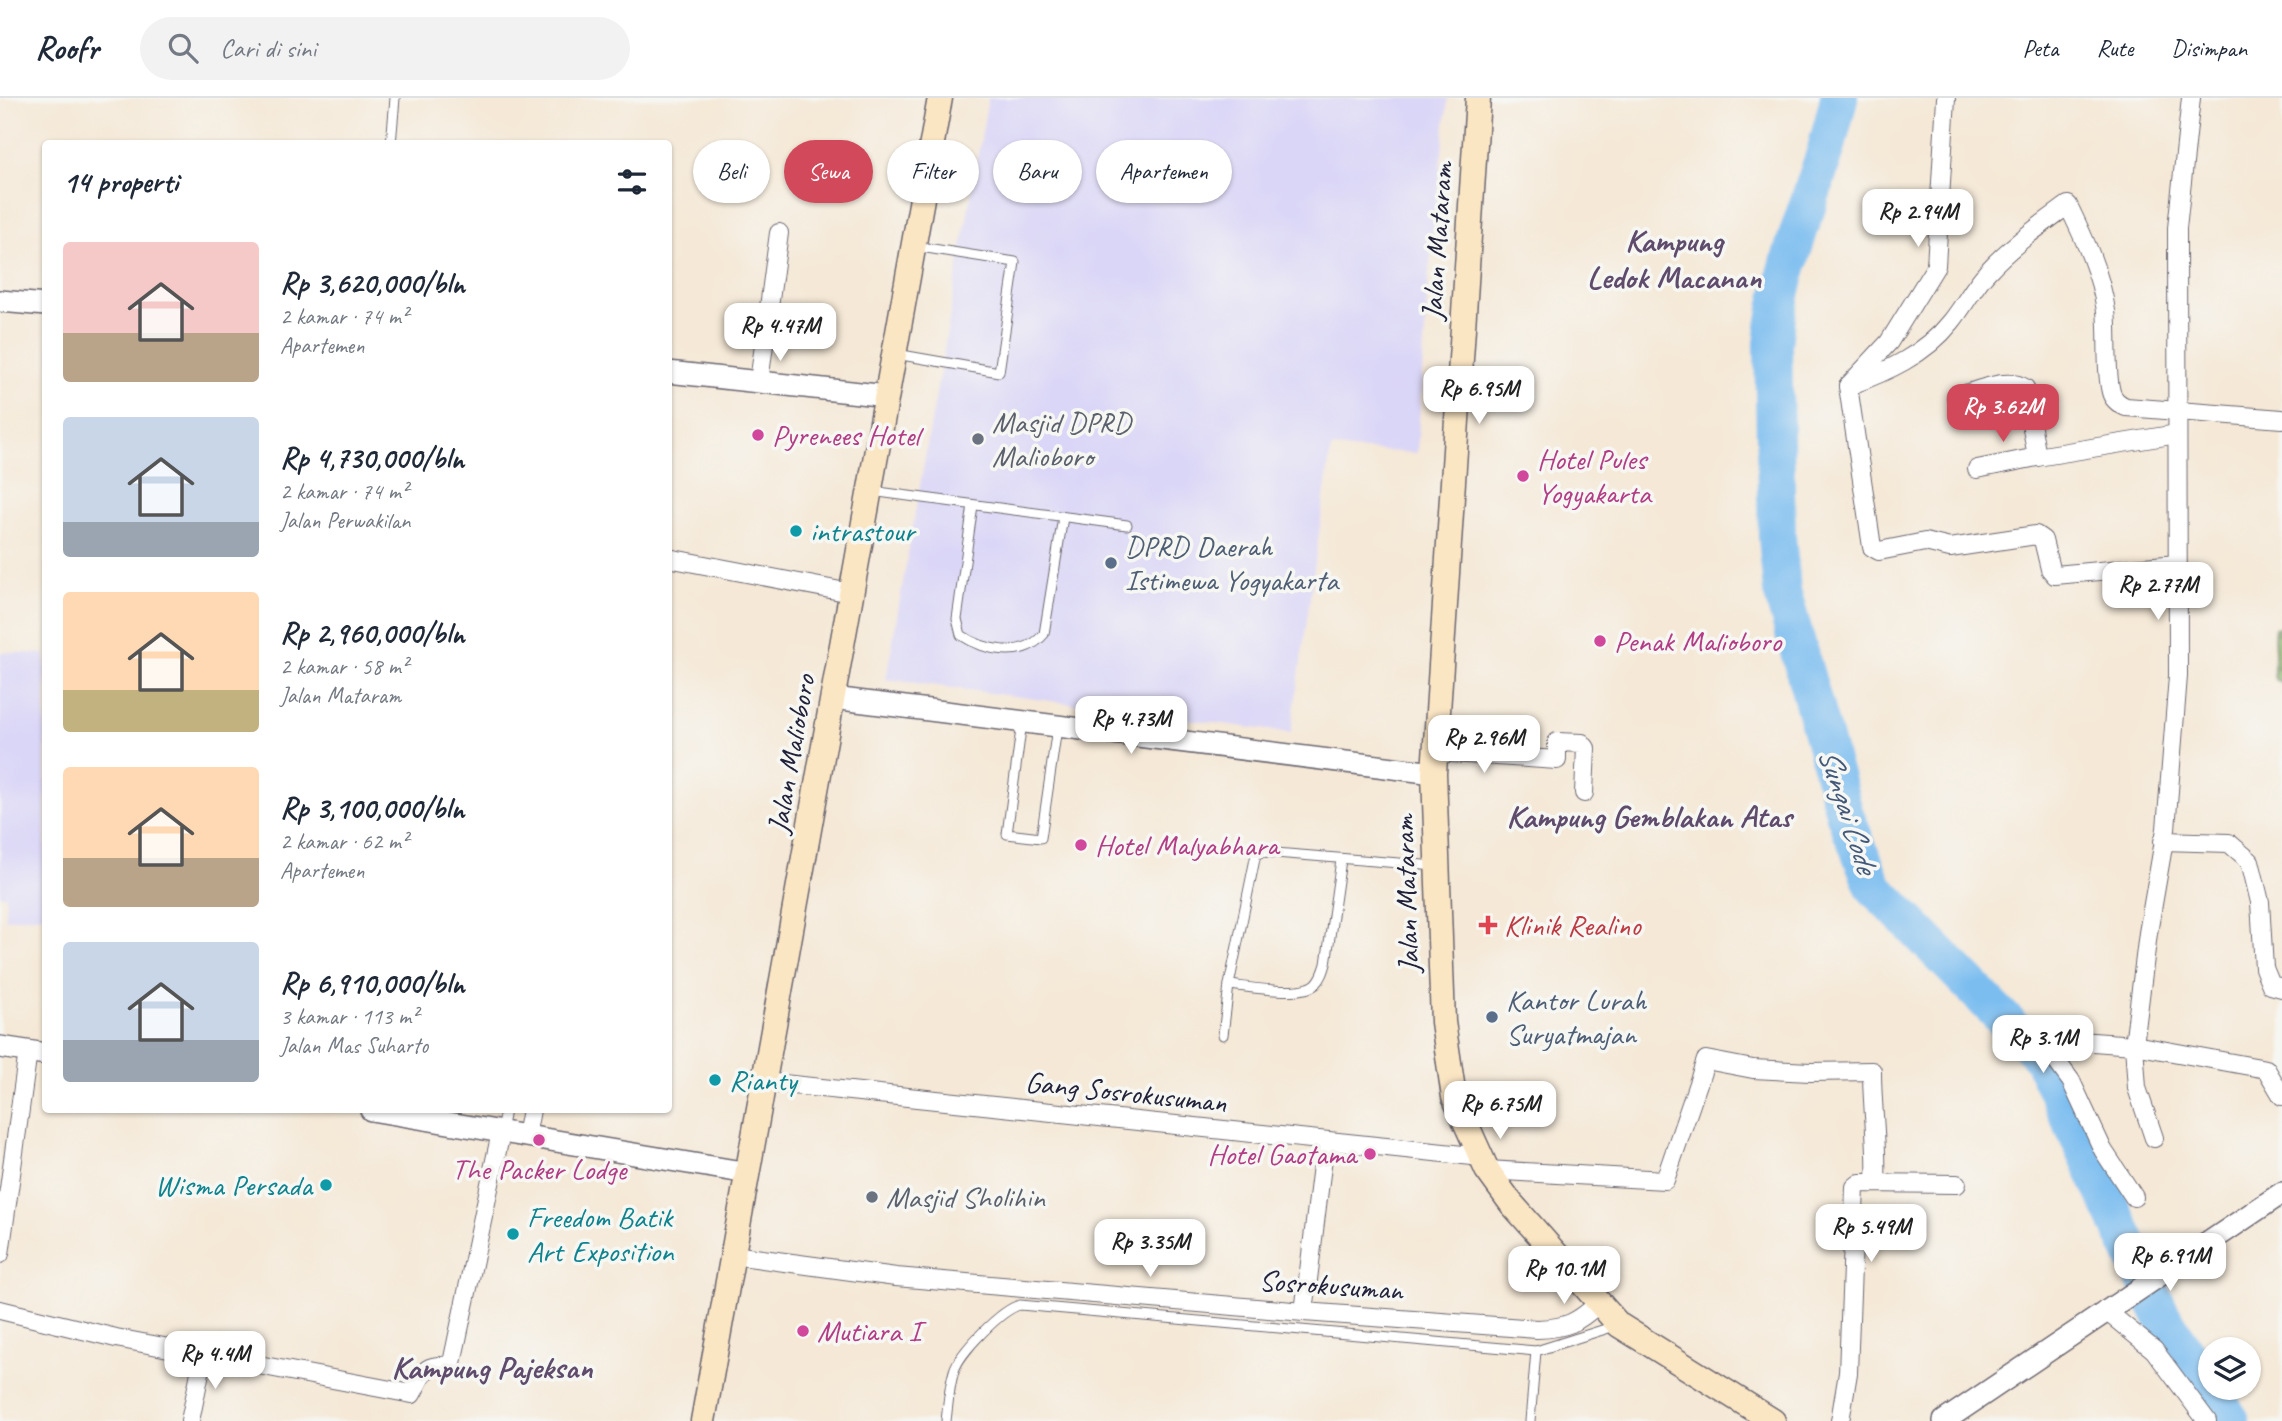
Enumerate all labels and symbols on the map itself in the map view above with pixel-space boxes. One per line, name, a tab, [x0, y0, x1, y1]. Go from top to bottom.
street label: Jalan Mataram	[1412, 159, 1462, 323]
pin: Rp 2.94M	[1846, 190, 1990, 249]
district label: Kampung Ledok Macanan	[1587, 220, 1762, 298]
pin: Rp 4.47M	[708, 303, 852, 363]
pin: Rp 6.95M	[1407, 366, 1551, 426]
pin: Rp 3.62M	[1931, 384, 2075, 444]
place label: Masjid DPRD Malioboro	[992, 403, 1133, 475]
place label: Pyrenees Hotel	[772, 416, 924, 454]
marker: Pyrenees Hotel	[750, 427, 766, 443]
marker: Masjid DPRD Malioboro	[970, 431, 986, 447]
place label: Hotel Pules Yogyakarta	[1537, 440, 1653, 512]
marker: Hotel Pules Yogyakarta	[1515, 468, 1531, 484]
place label: intrastour	[810, 512, 917, 550]
marker: intrastour	[788, 523, 804, 539]
place label: DPRD Daerah Istimewa Yogyakarta	[1125, 527, 1340, 599]
marker: DPRD Daerah Istimewa Yogyakarta	[1103, 555, 1119, 571]
pin: Rp 2.77M	[2086, 562, 2230, 622]
place label: Penak Malioboro	[1614, 622, 1782, 660]
marker: Penak Malioboro	[1592, 633, 1608, 649]
street label: Jalan Malioboro	[758, 671, 824, 838]
pin: Rp 4.73M	[1059, 696, 1203, 756]
pin: Rp 2.96M	[1412, 716, 1556, 775]
water label: Sungai Code	[1809, 743, 1889, 882]
district label: Kampung Gemblakan Atas	[1507, 796, 1795, 837]
street label: Jalan Mataram	[1384, 813, 1428, 976]
place label: Hotel Malyabhara	[1095, 826, 1281, 864]
marker: Hotel Malyabhara	[1073, 837, 1089, 853]
place label: Klinik Realino	[1504, 906, 1642, 944]
marker: Klinik Realino	[1478, 915, 1498, 935]
place label: Kantor Lurah Suryatmajan	[1506, 981, 1648, 1053]
marker: Kantor Lurah Suryatmajan	[1484, 1009, 1500, 1025]
pin: Rp 3.1M	[1978, 1016, 2108, 1075]
place label: Rianty	[729, 1061, 799, 1099]
street label: Gang Sosrokusuman	[1024, 1063, 1229, 1121]
marker: Rianty	[707, 1072, 723, 1088]
pin: Rp 6.75M	[1428, 1082, 1572, 1141]
marker: The Packer Lodge	[531, 1132, 547, 1148]
place label: Hotel Gaotama	[1208, 1135, 1359, 1173]
marker: Hotel Gaotama	[1362, 1146, 1378, 1162]
place label: The Packer Lodge	[452, 1150, 629, 1188]
place label: Wisma Persada	[155, 1166, 314, 1204]
marker: Wisma Persada	[318, 1177, 334, 1193]
place label: Masjid Sholihin	[886, 1178, 1046, 1216]
marker: Masjid Sholihin	[864, 1189, 880, 1205]
place label: Freedom Batik Art Exposition	[527, 1198, 675, 1270]
pin: Rp 5.49M	[1799, 1204, 1943, 1264]
pin: Rp 3.35M	[1078, 1220, 1222, 1279]
marker: Freedom Batik Art Exposition	[505, 1226, 521, 1242]
pin: Rp 6.91M	[2098, 1234, 2242, 1293]
pin: Rp 10.1M	[1492, 1246, 1636, 1306]
street label: Sosrokusuman	[1258, 1261, 1406, 1309]
place label: Mutiara I	[817, 1312, 927, 1350]
marker: Mutiara I	[795, 1323, 811, 1339]
pin: Rp 4.4M	[150, 1332, 280, 1391]
district label: Kampung Pajeksan	[391, 1347, 594, 1388]

